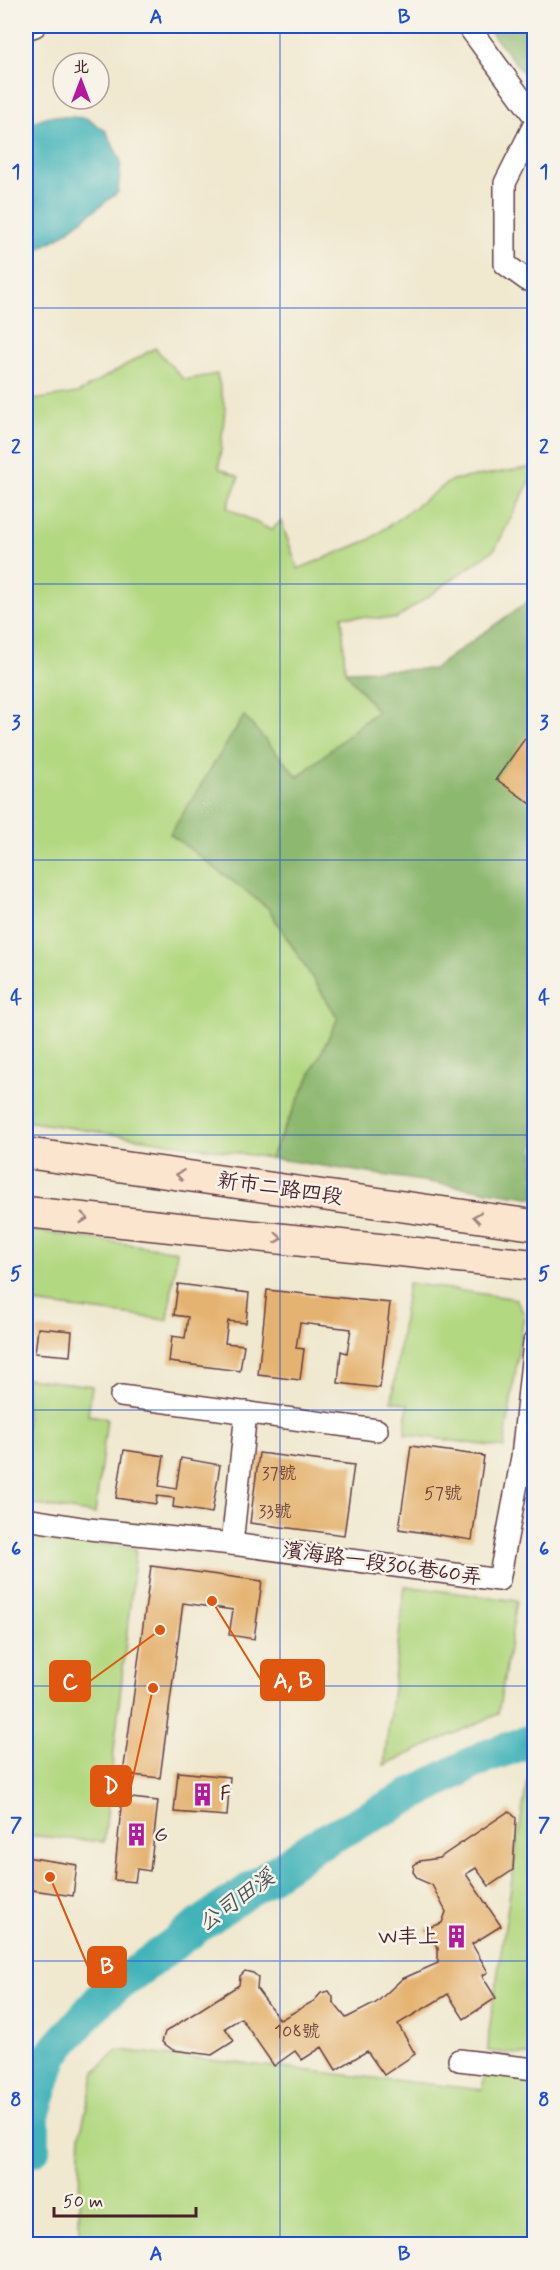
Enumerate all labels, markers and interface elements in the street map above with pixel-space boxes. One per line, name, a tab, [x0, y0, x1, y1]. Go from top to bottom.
text: A	[149, 4, 163, 31]
text: B	[398, 4, 411, 31]
north arrow	[51, 51, 111, 111]
text: 北	[73, 57, 89, 78]
text: 1	[12, 159, 20, 186]
text: 1	[540, 159, 548, 186]
text: 2	[11, 434, 21, 461]
text: 2	[539, 434, 549, 461]
text: 3	[11, 710, 21, 737]
text: 3	[539, 710, 549, 737]
text: 4	[10, 985, 22, 1012]
text: 4	[538, 985, 550, 1012]
street label: 新市二路四段	[216, 1166, 344, 1212]
one-way arrow	[175, 1169, 184, 1181]
one-way arrow	[79, 1211, 88, 1224]
one-way arrow	[472, 1211, 481, 1223]
one-way arrow	[273, 1231, 282, 1244]
text: 5	[10, 1261, 22, 1288]
text: 5	[538, 1261, 550, 1288]
house number: 37號	[261, 1462, 297, 1486]
house number: 57號	[424, 1482, 462, 1506]
house number: 33號	[258, 1500, 292, 1524]
text: 6	[11, 1536, 21, 1563]
street label: 濱海路一段306巷60弄	[280, 1536, 484, 1592]
text: 6	[539, 1536, 549, 1563]
callout: A, B	[261, 1660, 324, 1700]
callout: C	[50, 1661, 90, 1701]
text: A, B	[273, 1668, 313, 1696]
text: C	[62, 1669, 78, 1697]
callout: D	[91, 1766, 131, 1806]
text: D	[103, 1773, 119, 1801]
place label: F	[220, 1780, 231, 1808]
building icon: F	[189, 1781, 215, 1807]
text: 7	[10, 1812, 22, 1839]
text: 7	[538, 1812, 550, 1839]
place label: G	[154, 1821, 168, 1849]
building icon: G	[123, 1822, 149, 1848]
water label: 公司田溪	[193, 1863, 282, 1938]
place label: W丰上	[378, 1923, 439, 1951]
building icon: W丰上	[444, 1924, 470, 1950]
callout: B	[88, 1947, 126, 1987]
text: B	[100, 1954, 114, 1982]
house number: 108號	[274, 2020, 320, 2044]
text: 8	[10, 2087, 22, 2114]
text: 8	[538, 2087, 550, 2114]
scale bar	[54, 2180, 196, 2218]
text: 50 m	[63, 2190, 103, 2214]
text: A	[149, 2241, 163, 2268]
text: B	[398, 2241, 411, 2268]

